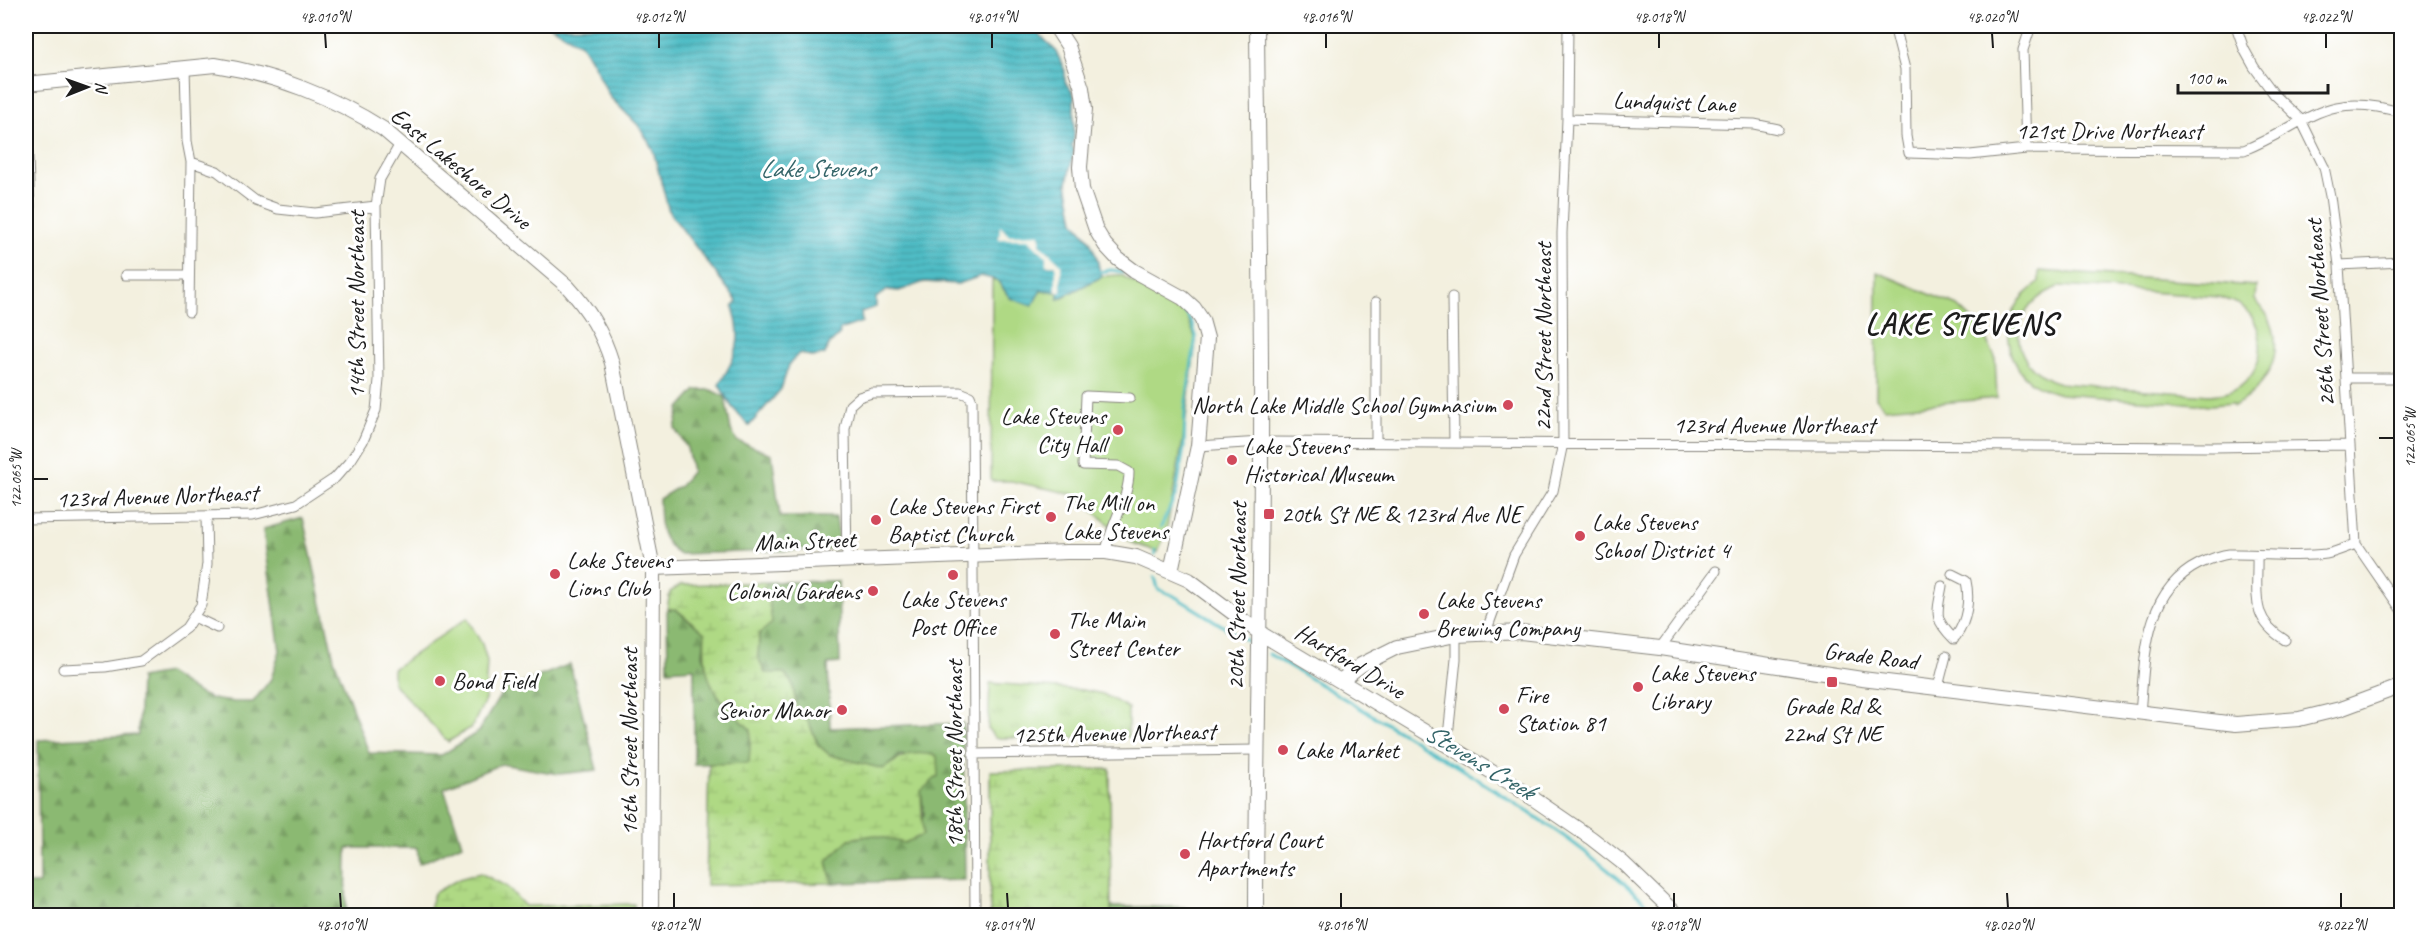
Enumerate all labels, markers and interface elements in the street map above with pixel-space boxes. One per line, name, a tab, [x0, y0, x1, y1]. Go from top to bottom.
text: 48.010°N	[300, 8, 353, 27]
text: 48.012°N	[634, 8, 687, 27]
text: 48.014°N	[967, 8, 1020, 27]
text: 48.016°N	[1301, 8, 1354, 27]
text: 48.018°N	[1634, 8, 1687, 27]
text: 48.020°N	[1967, 8, 2020, 27]
text: 48.022°N	[2301, 8, 2354, 27]
north arrow	[57, 57, 117, 117]
scale bar	[2178, 57, 2328, 95]
text: 100 m	[2187, 67, 2228, 89]
text: N	[91, 82, 111, 95]
street label: Lundquist Lane	[1612, 85, 1738, 119]
street label: East Lakeshore Drive	[385, 100, 539, 237]
street label: 121st Drive Northeast	[2016, 116, 2205, 146]
water label: Lake Stevens	[760, 152, 878, 185]
street label: 14th Street Northeast	[341, 209, 371, 399]
street label: 26th Street Northeast	[2298, 216, 2342, 408]
street label: 22nd Street Northeast	[1528, 240, 1558, 432]
district label: LAKE STEVENS	[1865, 305, 2063, 343]
place label: North Lake Middle School Gymnasium	[1192, 390, 1497, 420]
marker: North Lake Middle School Gymnasium	[1501, 398, 1515, 412]
place label: Lake Stevens City Hall	[1001, 401, 1110, 459]
text: 122.065°W	[2401, 406, 2420, 467]
street label: 123rd Avenue Northeast	[1673, 410, 1878, 440]
marker: Lake Stevens City Hall	[1111, 423, 1125, 437]
place label: Lake Stevens Historical Museum	[1244, 431, 1396, 489]
text: 122.065°W	[7, 447, 26, 508]
marker: Lake Stevens Historical Museum	[1225, 453, 1239, 467]
street label: 123rd Avenue Northeast	[56, 477, 261, 515]
place label: The Mill on Lake Stevens	[1063, 488, 1170, 546]
place label: Lake Stevens First Baptist Church	[888, 491, 1041, 549]
place label: 20th St NE & 123rd Ave NE	[1281, 499, 1524, 529]
street label: 20th Street Northeast	[1220, 500, 1254, 690]
marker: 20th St NE & 123rd Ave NE	[1262, 507, 1276, 521]
place label: Lake Stevens School District 4	[1592, 507, 1732, 565]
marker: The Mill on Lake Stevens	[1044, 510, 1058, 524]
marker: Lake Stevens First Baptist Church	[869, 513, 883, 527]
street label: Main Street	[754, 524, 858, 558]
marker: Lake Stevens School District 4	[1573, 529, 1587, 543]
place label: Lake Stevens Lions Club	[567, 545, 674, 603]
marker: Lake Stevens Lions Club	[548, 567, 562, 581]
marker: Lake Stevens Post Office	[946, 568, 960, 582]
place label: Colonial Gardens	[727, 576, 864, 606]
marker: Colonial Gardens	[866, 584, 880, 598]
place label: Lake Stevens Post Office	[900, 584, 1007, 642]
place label: Lake Stevens Brewing Company	[1436, 585, 1582, 643]
place label: The Main Street Center	[1067, 605, 1182, 663]
marker: Lake Stevens Brewing Company	[1417, 607, 1431, 621]
street label: Hartford Drive	[1290, 617, 1412, 707]
marker: The Main Street Center	[1048, 627, 1062, 641]
street label: Grade Road	[1822, 635, 1923, 677]
street label: 16th Street Northeast	[614, 646, 644, 836]
street label: 18th Street Northeast	[939, 658, 969, 848]
place label: Lake Stevens Library	[1650, 658, 1757, 716]
place label: Bond Field	[452, 666, 540, 696]
marker: Bond Field	[433, 674, 447, 688]
marker: Grade Rd & 22nd St NE	[1825, 675, 1839, 689]
place label: Fire Station 81	[1516, 680, 1607, 738]
marker: Lake Stevens Library	[1631, 680, 1645, 694]
place label: Grade Rd & 22nd St NE	[1782, 691, 1885, 749]
place label: Senior Manor	[717, 695, 832, 725]
marker: Fire Station 81	[1497, 702, 1511, 716]
marker: Senior Manor	[835, 703, 849, 717]
street label: 125th Avenue Northeast	[1013, 716, 1219, 750]
water label: Stevens Creek	[1419, 716, 1545, 810]
place label: Lake Market	[1295, 735, 1400, 765]
marker: Lake Market	[1276, 743, 1290, 757]
place label: Hartford Court Apartments	[1197, 825, 1324, 883]
marker: Hartford Court Apartments	[1178, 847, 1192, 861]
text: 48.010°N	[316, 916, 369, 935]
text: 48.012°N	[649, 916, 702, 935]
text: 48.014°N	[983, 916, 1036, 935]
text: 48.016°N	[1316, 916, 1369, 935]
text: 48.018°N	[1649, 916, 1702, 935]
text: 48.020°N	[1983, 916, 2036, 935]
text: 48.022°N	[2316, 916, 2369, 935]

